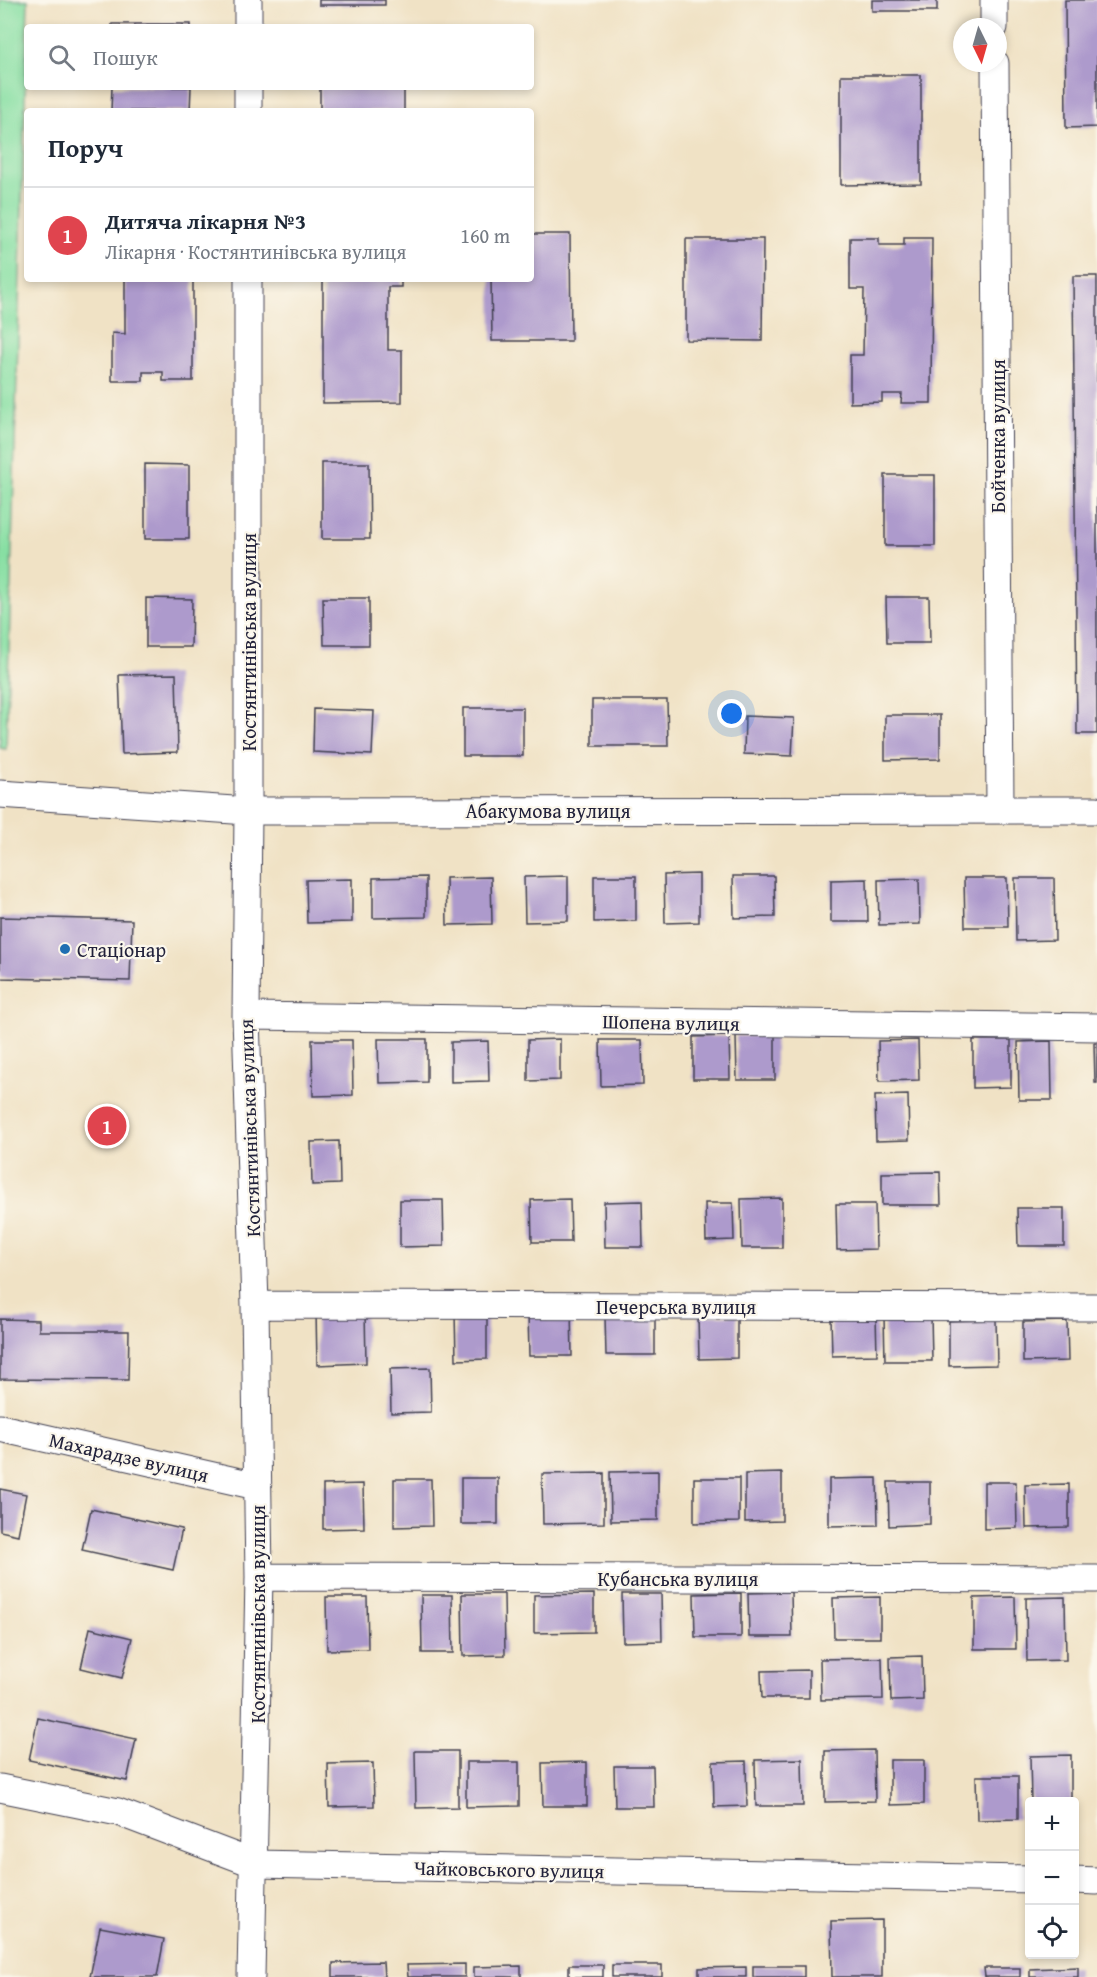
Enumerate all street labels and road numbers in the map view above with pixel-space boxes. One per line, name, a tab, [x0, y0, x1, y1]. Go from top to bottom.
street label: Бойченка вулиця	[983, 359, 1012, 513]
street label: Костянтинівська вулиця	[234, 533, 263, 751]
street label: Абакумова вулиця	[465, 796, 631, 825]
street label: Шопена вулиця	[602, 1006, 740, 1038]
street label: Костянтинівська вулиця	[231, 1018, 267, 1238]
street label: Печерська вулиця	[596, 1292, 756, 1321]
street label: Махарадзе вулиця	[46, 1425, 212, 1489]
street label: Костянтинівська вулиця	[243, 1505, 272, 1723]
street label: Кубанська вулиця	[598, 1564, 758, 1593]
street label: Чайковського вулиця	[414, 1853, 604, 1885]

